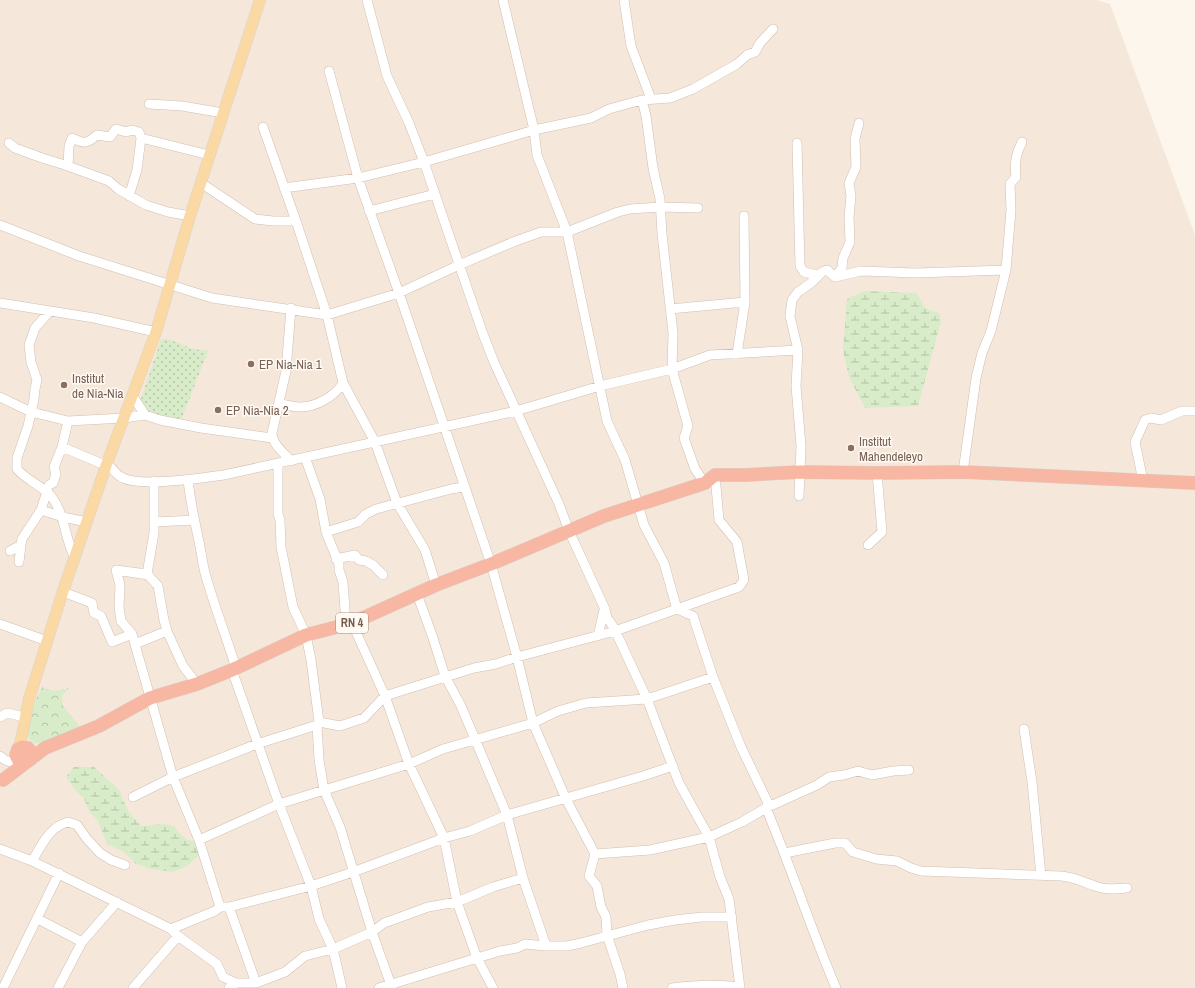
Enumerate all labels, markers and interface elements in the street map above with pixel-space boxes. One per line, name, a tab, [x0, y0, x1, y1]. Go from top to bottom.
place label: EP Nia-Nia 1	[259, 356, 322, 373]
marker: EP Nia-Nia 1	[246, 359, 256, 369]
place label: Institut de Nia-Nia	[72, 370, 124, 402]
marker: Institut de Nia-Nia	[59, 380, 69, 390]
place label: EP Nia-Nia 2	[226, 402, 289, 419]
marker: EP Nia-Nia 2	[213, 405, 223, 415]
place label: Institut Mahendeleyo	[859, 433, 923, 465]
marker: Institut Mahendeleyo	[846, 443, 856, 453]
road number: RN 4	[336, 613, 368, 633]

